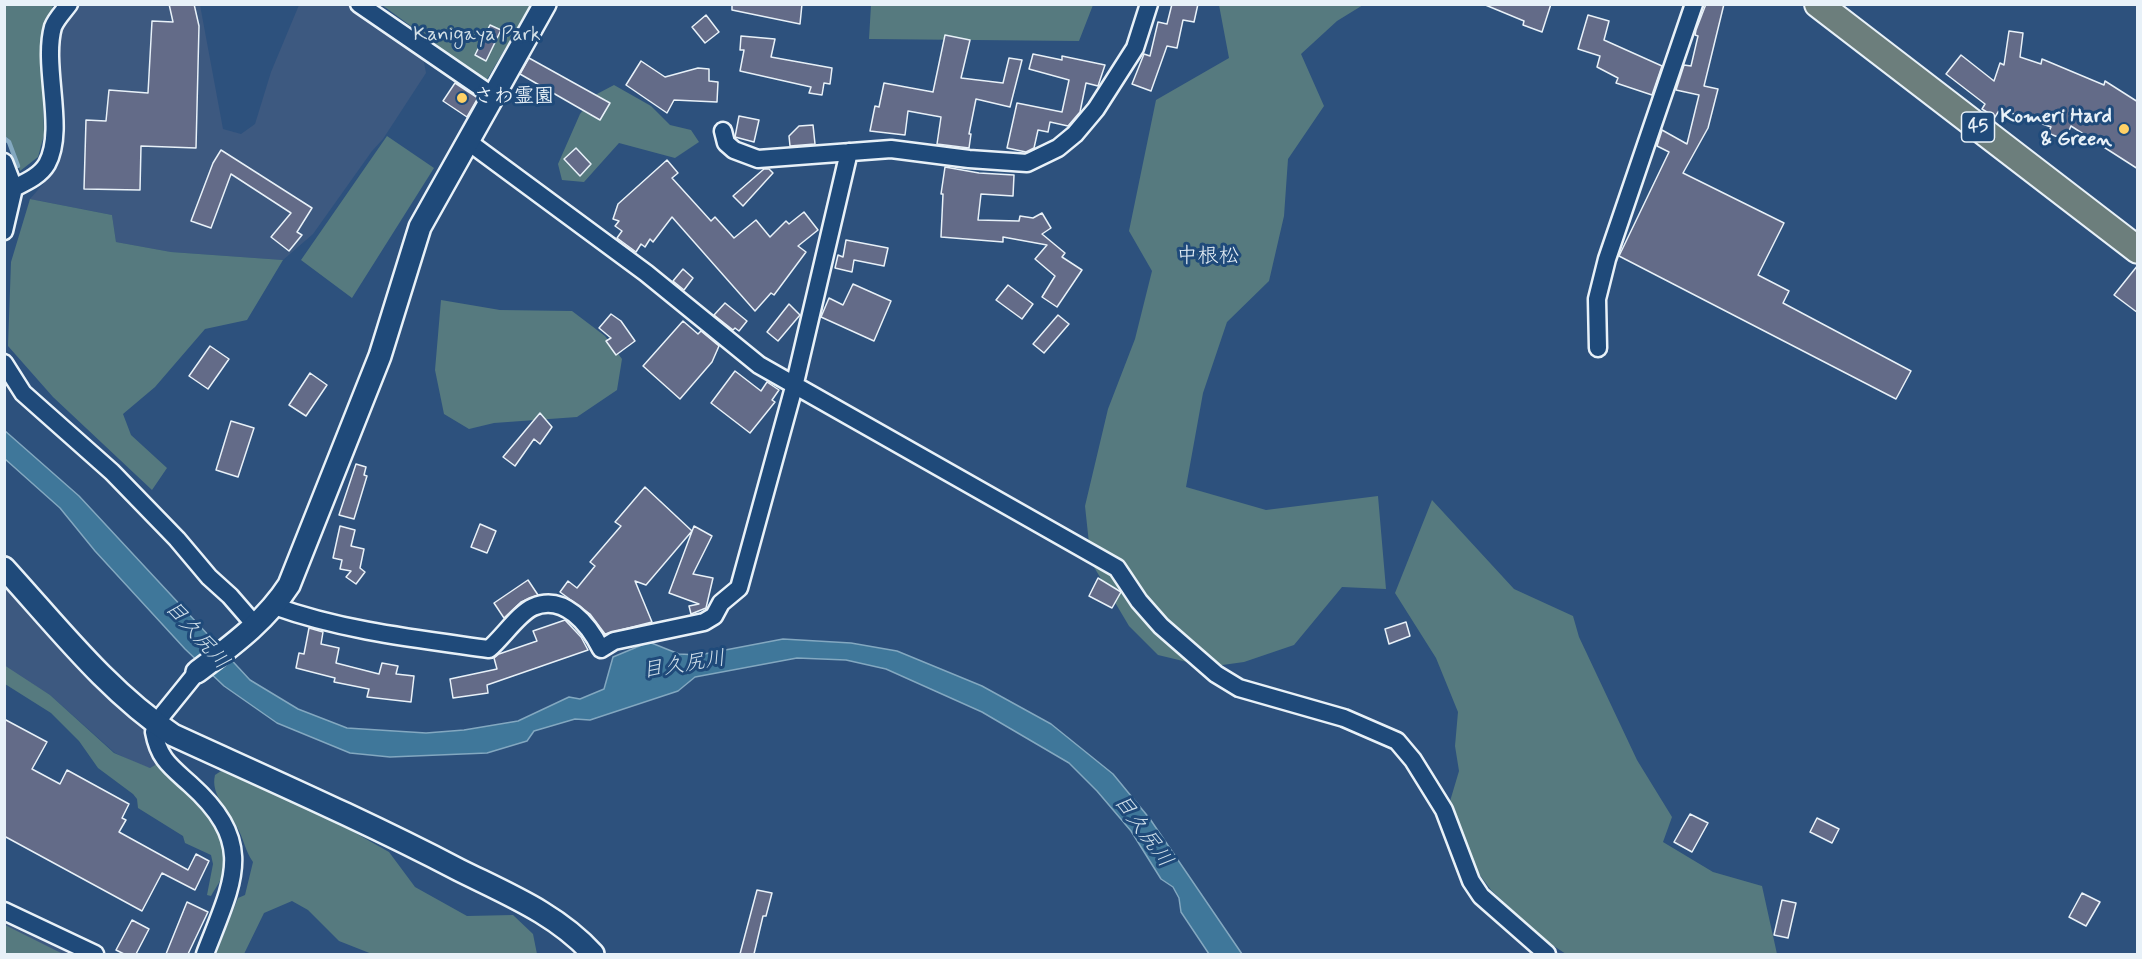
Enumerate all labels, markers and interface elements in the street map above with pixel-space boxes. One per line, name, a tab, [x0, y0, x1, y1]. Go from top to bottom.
park label: Kanigaya Park	[413, 24, 541, 48]
place label: さわ霊園	[474, 86, 554, 110]
marker: さわ霊園	[455, 91, 469, 105]
place label: Komeri Hard & Green	[2000, 106, 2112, 153]
road number: 45	[1962, 112, 1994, 142]
marker: Komeri Hard & Green	[2117, 122, 2131, 136]
district label: 中根松	[1177, 245, 1239, 271]
water label: 目久尻川	[159, 596, 233, 676]
water label: 目久尻川	[641, 647, 727, 685]
water label: 目久尻川	[1107, 791, 1177, 873]

